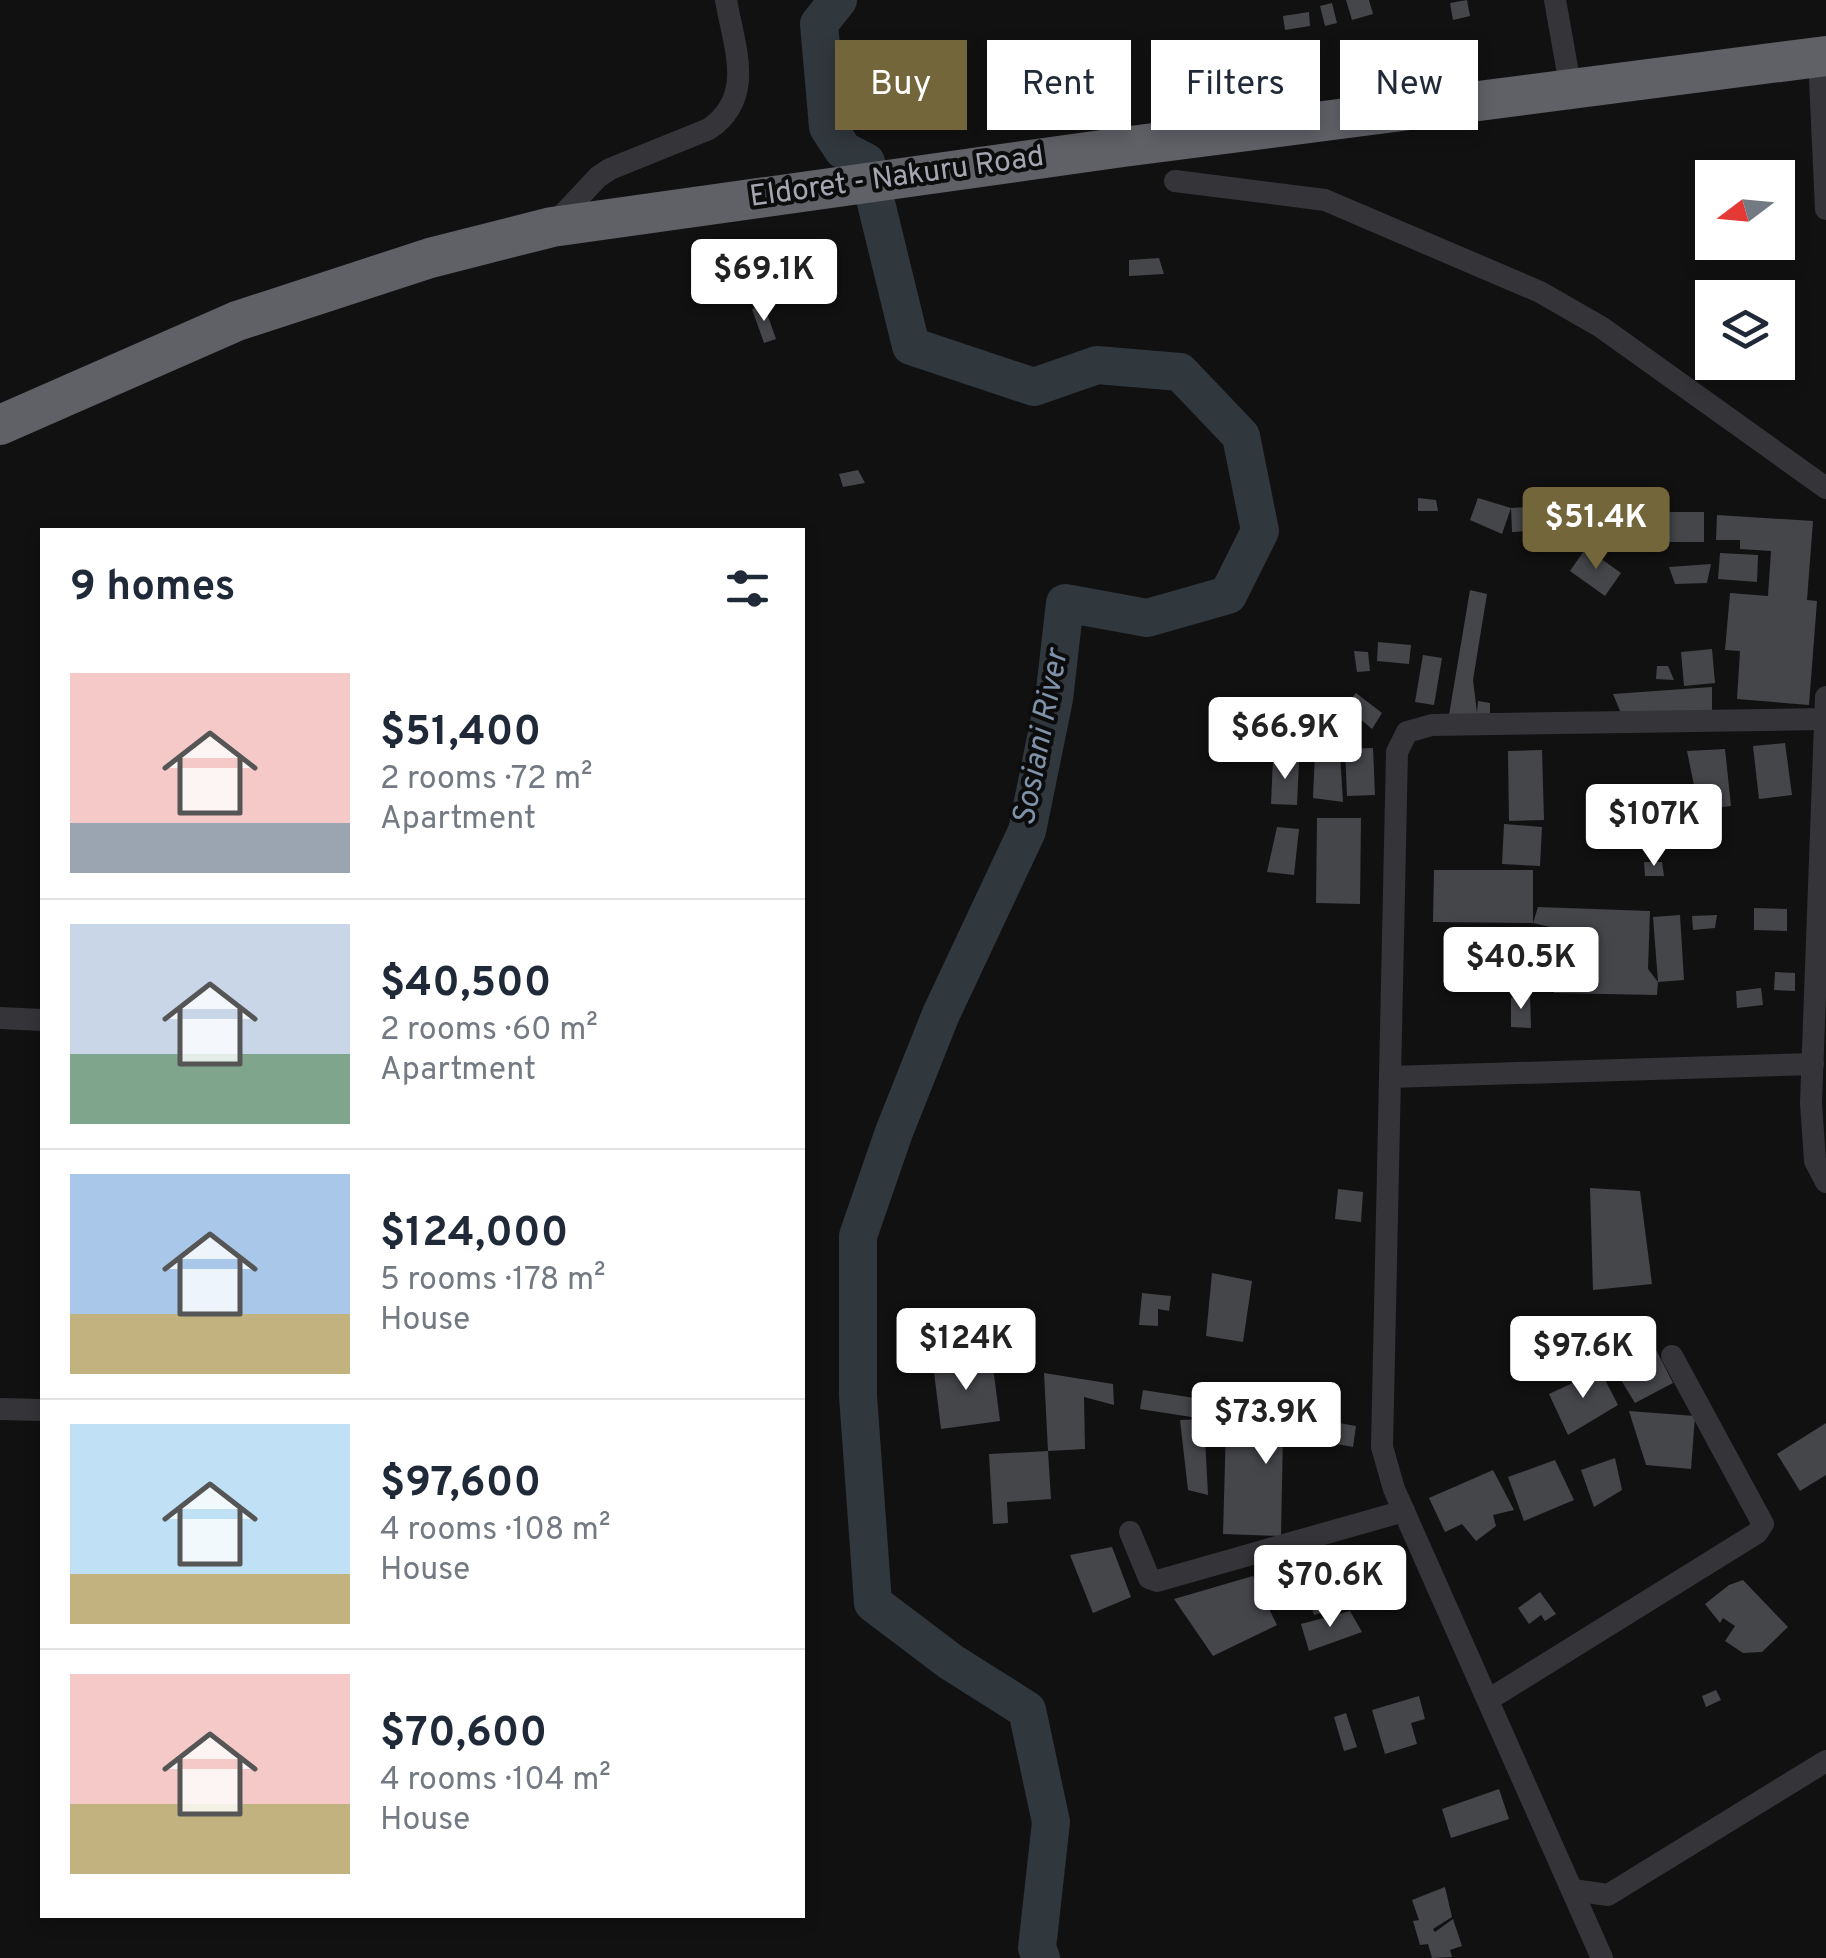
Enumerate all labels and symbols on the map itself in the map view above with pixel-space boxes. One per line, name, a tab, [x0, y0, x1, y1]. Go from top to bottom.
street label: Eldoret - Nakuru Road	[747, 139, 1047, 217]
north arrow	[1695, 160, 1795, 260]
pin: $69.1K	[683, 239, 845, 324]
pin: $51.4K	[1515, 487, 1677, 572]
water label: Sosiani River	[1005, 644, 1079, 829]
pin: $66.9K	[1204, 697, 1366, 782]
pin: $107K	[1584, 784, 1724, 869]
pin: $40.5K	[1440, 927, 1602, 1012]
pin: $124K	[896, 1308, 1036, 1393]
pin: $97.6K	[1502, 1316, 1664, 1401]
pin: $73.9K	[1185, 1382, 1347, 1467]
pin: $70.6K	[1249, 1545, 1411, 1630]

